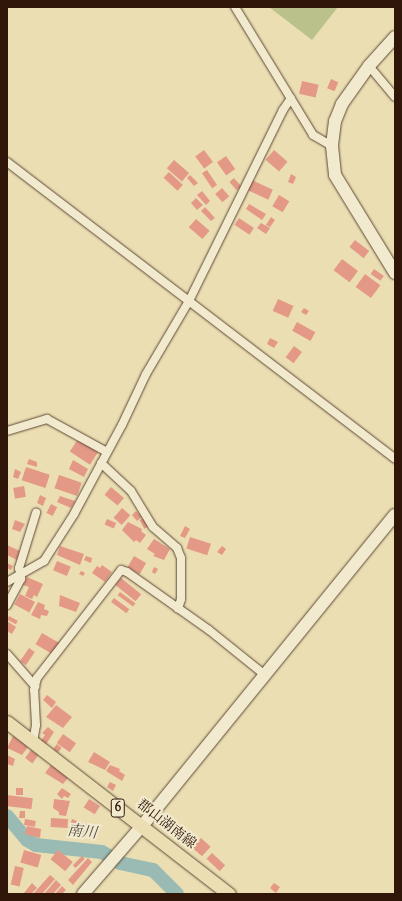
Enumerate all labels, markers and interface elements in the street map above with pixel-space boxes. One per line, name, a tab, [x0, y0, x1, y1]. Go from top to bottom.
road number: 6	[110, 797, 126, 819]
street label: 郡山湖南線	[133, 797, 199, 853]
water label: 南川	[66, 822, 98, 844]

